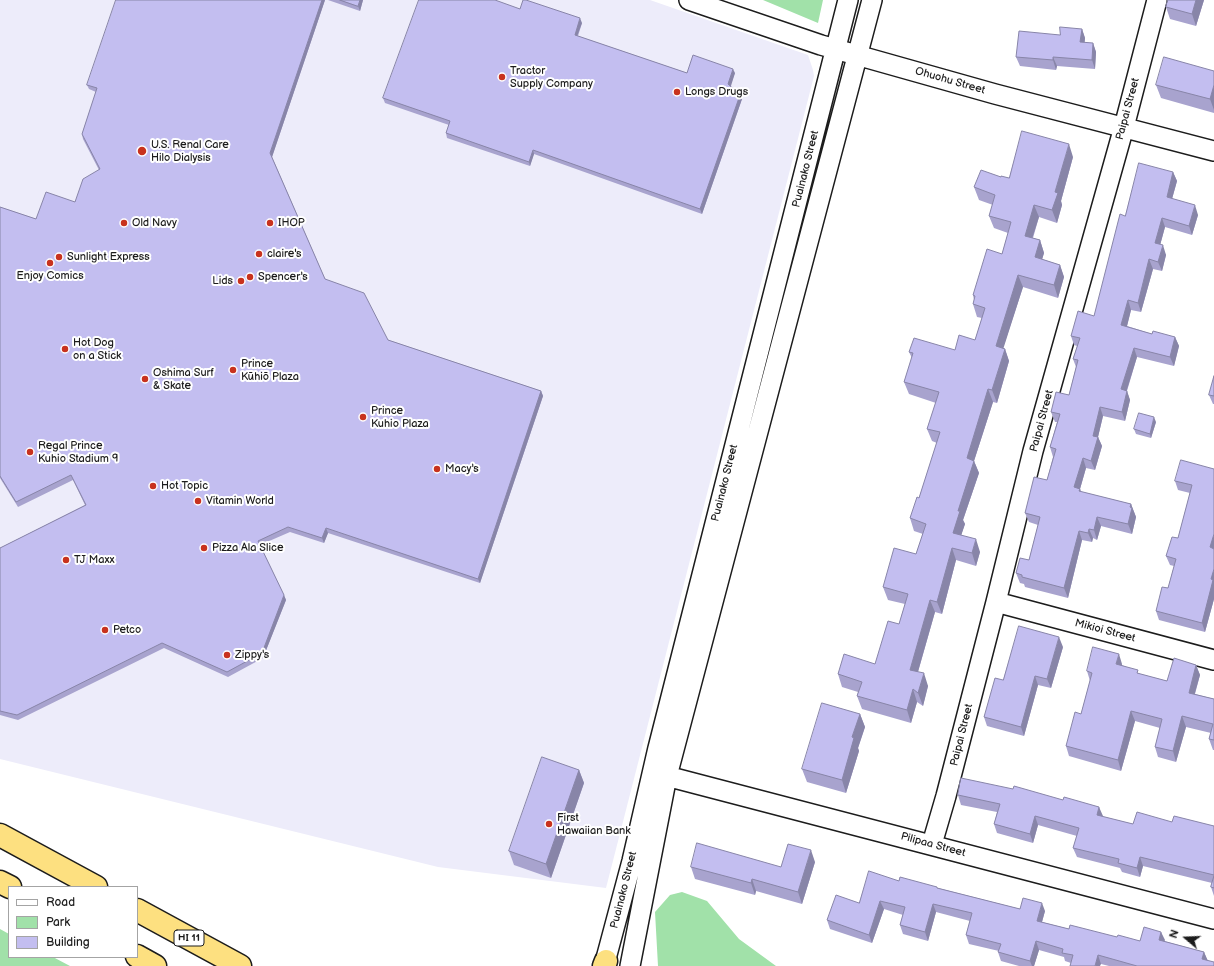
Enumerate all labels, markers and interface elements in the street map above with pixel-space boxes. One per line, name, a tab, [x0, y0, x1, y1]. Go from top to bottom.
place label: Tractor Supply Company	[510, 64, 593, 90]
street label: Ohuohu Street	[914, 65, 986, 97]
marker: Tractor Supply Company	[497, 72, 507, 82]
street label: Paipai Street	[1113, 77, 1143, 141]
place label: Longs Drugs	[685, 85, 748, 99]
marker: Longs Drugs	[672, 87, 682, 97]
street label: Puainako Street	[790, 129, 822, 209]
place label: U.S. Renal Care Hilo Dialysis	[151, 138, 229, 164]
marker: U.S. Renal Care Hilo Dialysis	[136, 145, 148, 157]
place label: Old Navy	[132, 216, 177, 230]
place label: IHOP	[278, 216, 305, 230]
marker: Old Navy	[119, 218, 129, 228]
marker: IHOP	[265, 218, 275, 228]
place label: claire's	[267, 247, 301, 261]
marker: claire's	[254, 249, 264, 259]
place label: Sunlight Express	[67, 250, 150, 264]
marker: Sunlight Express	[54, 252, 64, 262]
marker: Enjoy Comics	[45, 258, 55, 268]
place label: Enjoy Comics	[16, 269, 84, 283]
place label: Spencer's	[258, 270, 308, 284]
marker: Spencer's	[245, 272, 255, 282]
place label: Lids	[212, 274, 233, 288]
marker: Lids	[236, 276, 246, 286]
place label: Hot Dog on a Stick	[73, 336, 121, 362]
marker: Hot Dog on a Stick	[60, 344, 70, 354]
place label: Prince Kūhiō Plaza	[241, 357, 299, 383]
marker: Prince Kūhiō Plaza	[228, 365, 238, 375]
place label: Oshima Surf & Skate	[153, 366, 214, 392]
marker: Oshima Surf & Skate	[140, 374, 150, 384]
street label: Paipai Street	[1027, 389, 1057, 453]
place label: Prince Kuhio Plaza	[371, 404, 429, 430]
marker: Prince Kuhio Plaza	[358, 412, 368, 422]
place label: Regal Prince Kuhio Stadium 9	[38, 439, 118, 465]
street label: Puainako Street	[709, 443, 741, 523]
marker: Regal Prince Kuhio Stadium 9	[25, 447, 35, 457]
place label: Macy's	[445, 462, 479, 476]
marker: Macy's	[432, 464, 442, 474]
place label: Hot Topic	[161, 479, 208, 493]
marker: Hot Topic	[148, 481, 158, 491]
place label: Vitamin World	[206, 494, 274, 508]
marker: Vitamin World	[193, 496, 203, 506]
place label: Pizza Ala Slice	[212, 541, 283, 555]
marker: Pizza Ala Slice	[199, 543, 209, 553]
place label: TJ Maxx	[74, 553, 115, 567]
marker: TJ Maxx	[61, 555, 71, 565]
street label: Mikioi Street	[1073, 617, 1137, 645]
place label: Petco	[113, 623, 141, 637]
marker: Petco	[100, 625, 110, 635]
place label: Zippy's	[235, 648, 269, 662]
marker: Zippy's	[222, 650, 232, 660]
street label: Paipai Street	[948, 703, 976, 767]
place label: First Hawaiian Bank	[557, 811, 631, 837]
marker: First Hawaiian Bank	[544, 819, 554, 829]
street label: Pilipaa Street	[899, 830, 967, 860]
street label: Puainako Street	[608, 850, 640, 930]
legend	[8, 886, 138, 958]
text: Road	[46, 895, 75, 910]
text: Park	[46, 915, 70, 930]
north arrow	[1166, 918, 1206, 958]
text: N	[1167, 928, 1182, 940]
road number: HI 11	[174, 930, 204, 946]
text: Building	[46, 935, 90, 950]

